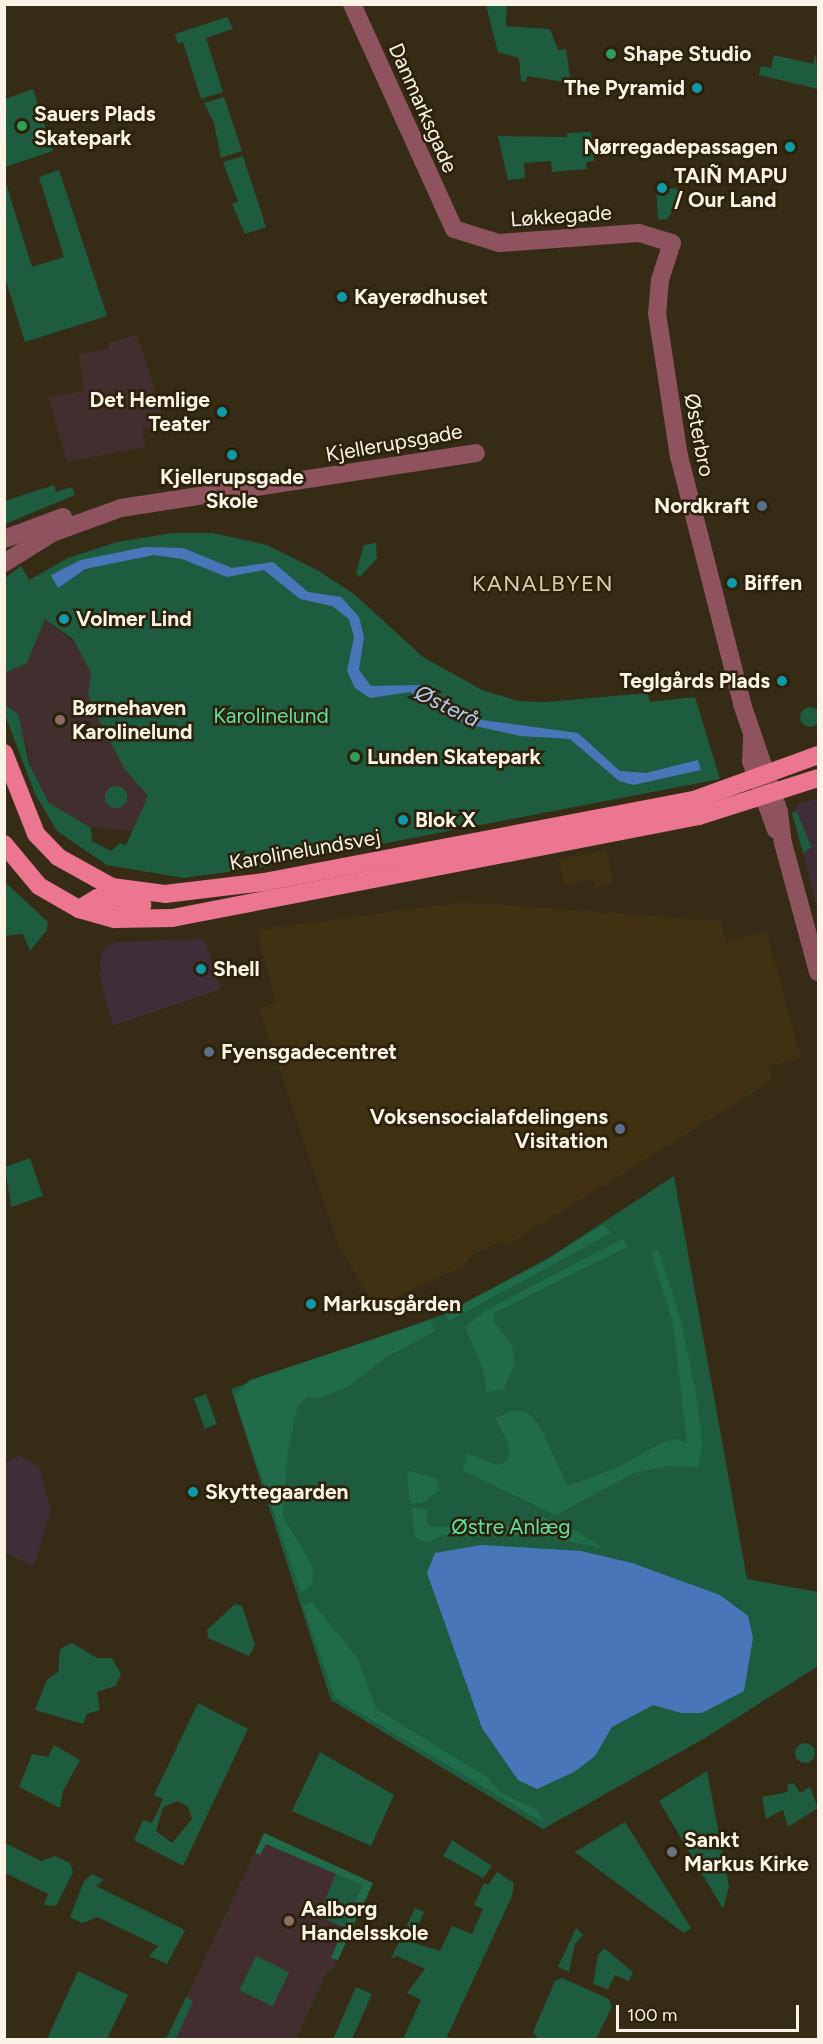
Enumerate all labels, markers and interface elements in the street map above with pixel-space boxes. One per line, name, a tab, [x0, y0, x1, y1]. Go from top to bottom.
street label: Danmarksgade	[383, 39, 463, 177]
place label: Shape Studio	[623, 41, 751, 67]
marker: Shape Studio	[604, 47, 618, 61]
place label: The Pyramid	[564, 75, 685, 101]
marker: The Pyramid	[690, 81, 704, 95]
place label: Sauers Plads Skatepark	[34, 101, 156, 151]
marker: Sauers Plads Skatepark	[15, 119, 29, 133]
place label: Nørregadepassagen	[583, 134, 778, 160]
marker: Nørregadepassagen	[783, 140, 797, 154]
place label: TAIÑ MAPU / Our Land	[674, 163, 788, 213]
marker: TAIÑ MAPU / Our Land	[655, 181, 669, 195]
street label: Løkkegade	[509, 200, 613, 232]
place label: Kayerødhuset	[354, 284, 488, 310]
marker: Kayerødhuset	[335, 290, 349, 304]
place label: Det Hemlige Teater	[90, 387, 210, 437]
street label: Østerbro	[679, 391, 719, 479]
marker: Det Hemlige Teater	[215, 405, 229, 419]
street label: Kjellerupsgade	[324, 419, 464, 467]
marker: Kjellerupsgade Skole	[225, 448, 239, 462]
place label: Kjellerupsgade Skole	[160, 464, 304, 514]
place label: Nordkraft	[654, 493, 750, 519]
marker: Nordkraft	[755, 499, 769, 513]
place label: Biffen	[744, 570, 802, 596]
district label: KANALBYEN	[472, 571, 614, 597]
marker: Biffen	[725, 576, 739, 590]
place label: Volmer Lind	[76, 606, 192, 632]
marker: Volmer Lind	[57, 612, 71, 626]
place label: Teglgårds Plads	[619, 668, 770, 694]
marker: Teglgårds Plads	[775, 674, 789, 688]
water label: Østerå	[410, 679, 484, 733]
place label: Børnehaven Karolinelund	[72, 695, 192, 745]
park label: Karolinelund	[213, 703, 329, 729]
marker: Børnehaven Karolinelund	[53, 713, 67, 727]
place label: Lunden Skatepark	[367, 744, 541, 770]
marker: Lunden Skatepark	[348, 750, 362, 764]
place label: Blok X	[415, 807, 476, 833]
marker: Blok X	[396, 813, 410, 827]
street label: Karolinelundsvej	[227, 824, 383, 876]
place label: Shell	[213, 956, 260, 982]
marker: Shell	[194, 962, 208, 976]
place label: Fyensgadecentret	[221, 1039, 397, 1065]
marker: Fyensgadecentret	[202, 1045, 216, 1059]
place label: Voksensocialafdelingens Visitation	[370, 1104, 608, 1154]
marker: Voksensocialafdelingens Visitation	[613, 1122, 627, 1136]
place label: Markusgården	[323, 1291, 461, 1317]
marker: Markusgården	[304, 1297, 318, 1311]
place label: Skyttegaarden	[205, 1479, 348, 1505]
marker: Skyttegaarden	[186, 1485, 200, 1499]
park label: Østre Anlæg	[451, 1514, 571, 1540]
place label: Sankt Markus Kirke	[684, 1827, 809, 1877]
marker: Sankt Markus Kirke	[665, 1845, 679, 1859]
place label: Aalborg Handelsskole	[301, 1896, 428, 1946]
marker: Aalborg Handelsskole	[282, 1914, 296, 1928]
scale bar	[619, 1993, 802, 2031]
text: 100 m	[627, 2004, 677, 2026]

